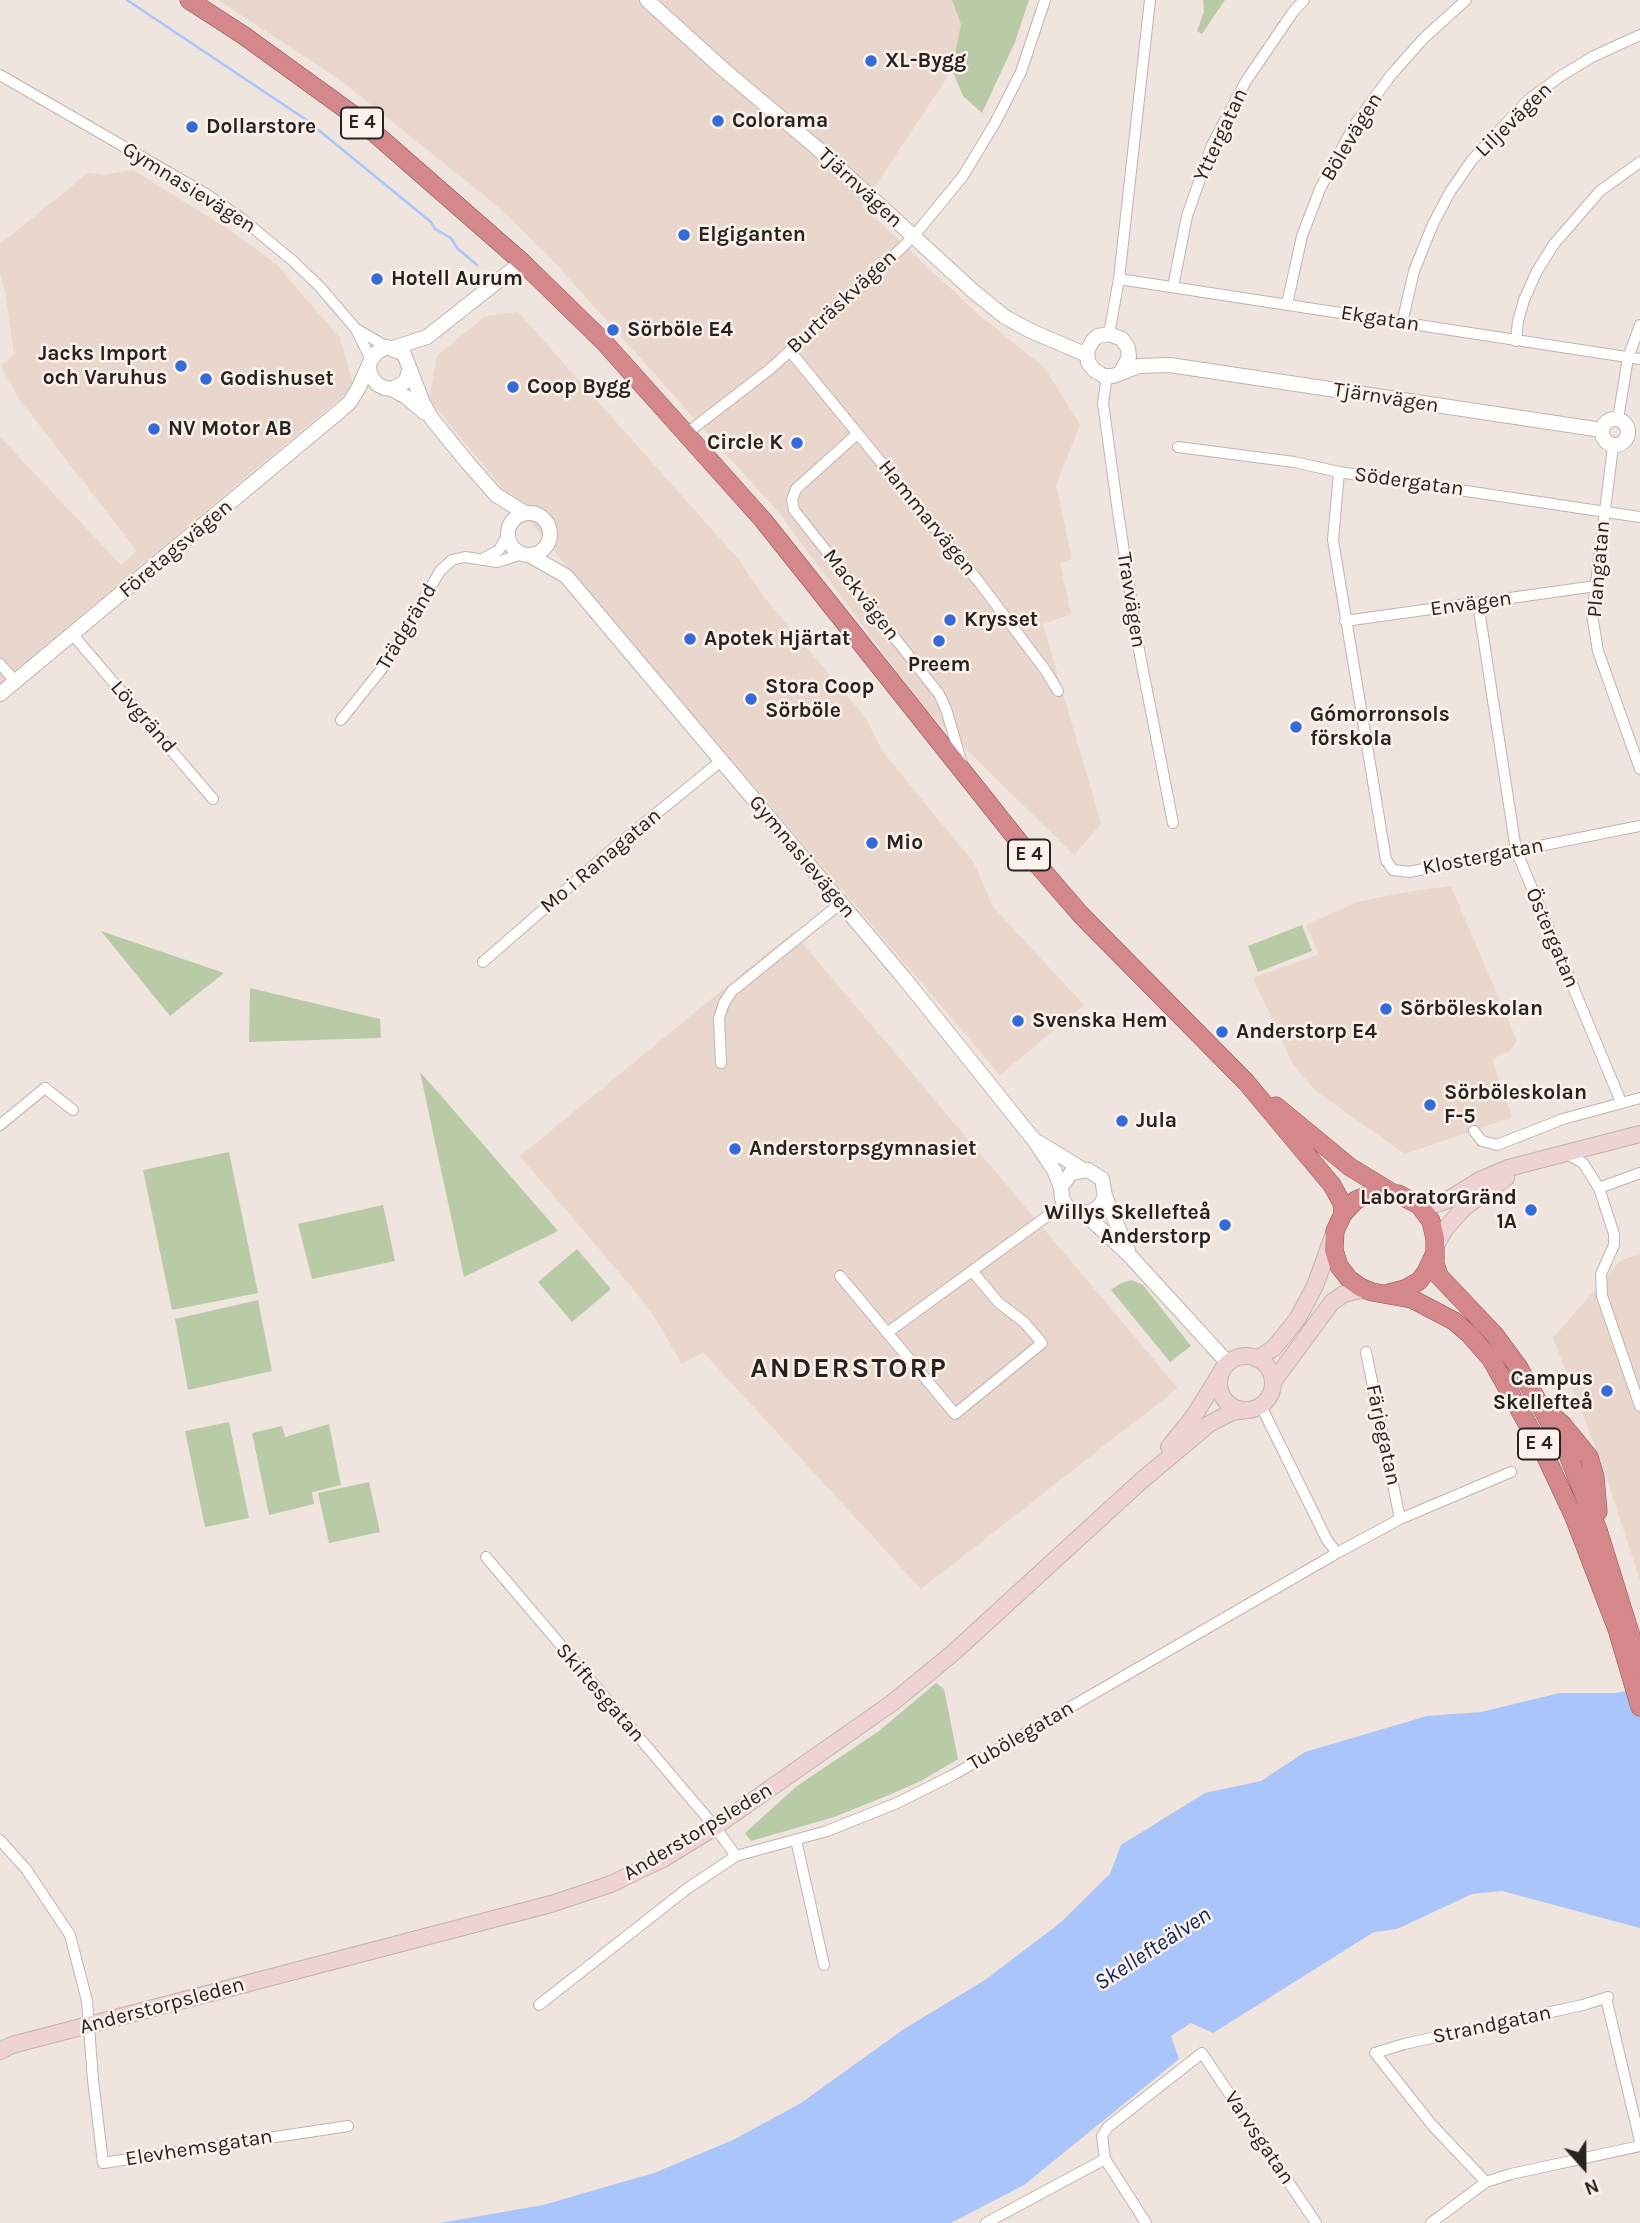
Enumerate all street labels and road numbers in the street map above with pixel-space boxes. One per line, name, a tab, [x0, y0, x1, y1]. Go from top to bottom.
street label: Liljevägen	[1470, 77, 1558, 163]
street label: Yttergatan	[1188, 84, 1254, 186]
street label: Bölevägen	[1316, 88, 1388, 186]
road number: E 4	[341, 108, 383, 139]
street label: Gymnasievägen	[118, 137, 260, 239]
street label: Tjärnvägen	[813, 143, 907, 233]
street label: Burträskvägen	[782, 245, 902, 359]
street label: Ekgatan	[1339, 300, 1421, 338]
street label: Tjärnvägen	[1332, 377, 1440, 419]
street label: Hammarvägen	[873, 455, 981, 581]
street label: Södergatan	[1353, 462, 1465, 502]
street label: Företagsvägen	[114, 494, 238, 604]
street label: Plangatan	[1582, 519, 1616, 619]
street label: Mackvägen	[817, 544, 905, 646]
street label: Travvägen	[1111, 551, 1151, 649]
street label: Trädgränd	[371, 579, 443, 675]
street label: Envägen	[1429, 586, 1513, 622]
street label: Lövgränd	[105, 676, 181, 758]
street label: Gymnasievägen	[743, 790, 861, 924]
street label: Mo i Ranagatan	[536, 803, 666, 919]
street label: Klostergatan	[1420, 833, 1546, 881]
road number: E 4	[1008, 840, 1050, 870]
street label: Östergatan	[1520, 884, 1584, 992]
street label: Färjegatan	[1360, 1382, 1406, 1488]
road number: E 4	[1518, 1428, 1560, 1460]
street label: Skiftesgatan	[550, 1638, 650, 1748]
street label: Tubölegatan	[964, 1696, 1078, 1776]
street label: Anderstorpsleden	[619, 1778, 777, 1886]
street label: Anderstorpsleden	[77, 1972, 247, 2040]
street label: Strandgatan	[1430, 2000, 1554, 2050]
street label: Varvsgatan	[1219, 2086, 1299, 2190]
street label: Elevhemsgatan	[124, 2124, 274, 2172]

